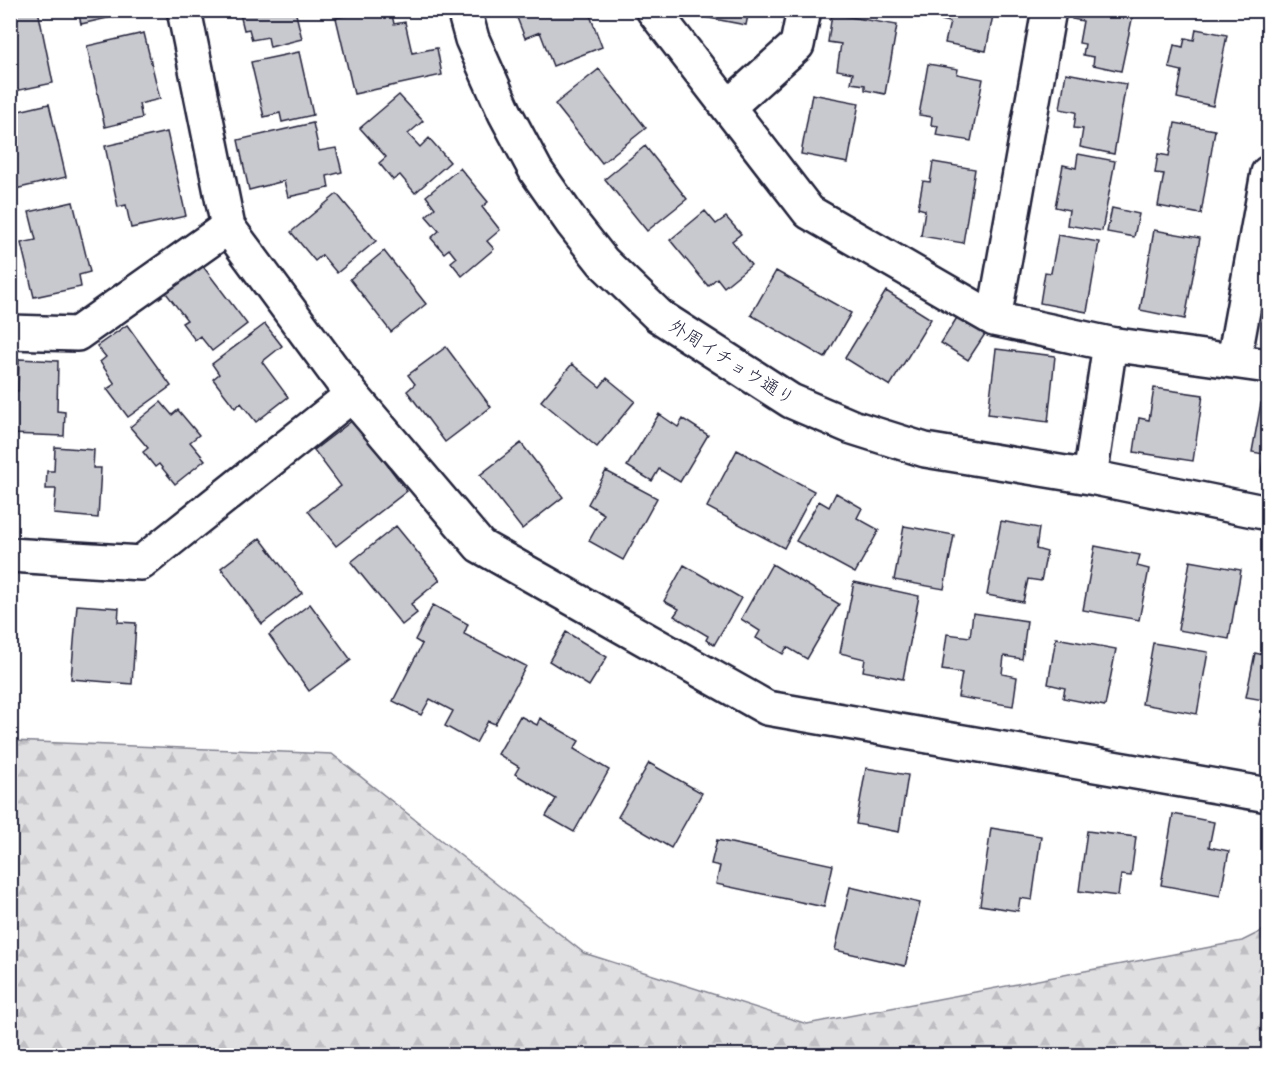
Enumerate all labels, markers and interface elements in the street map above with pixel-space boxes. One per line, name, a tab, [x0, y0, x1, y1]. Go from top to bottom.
street label: 外周イチョウ通り	[665, 314, 799, 410]

